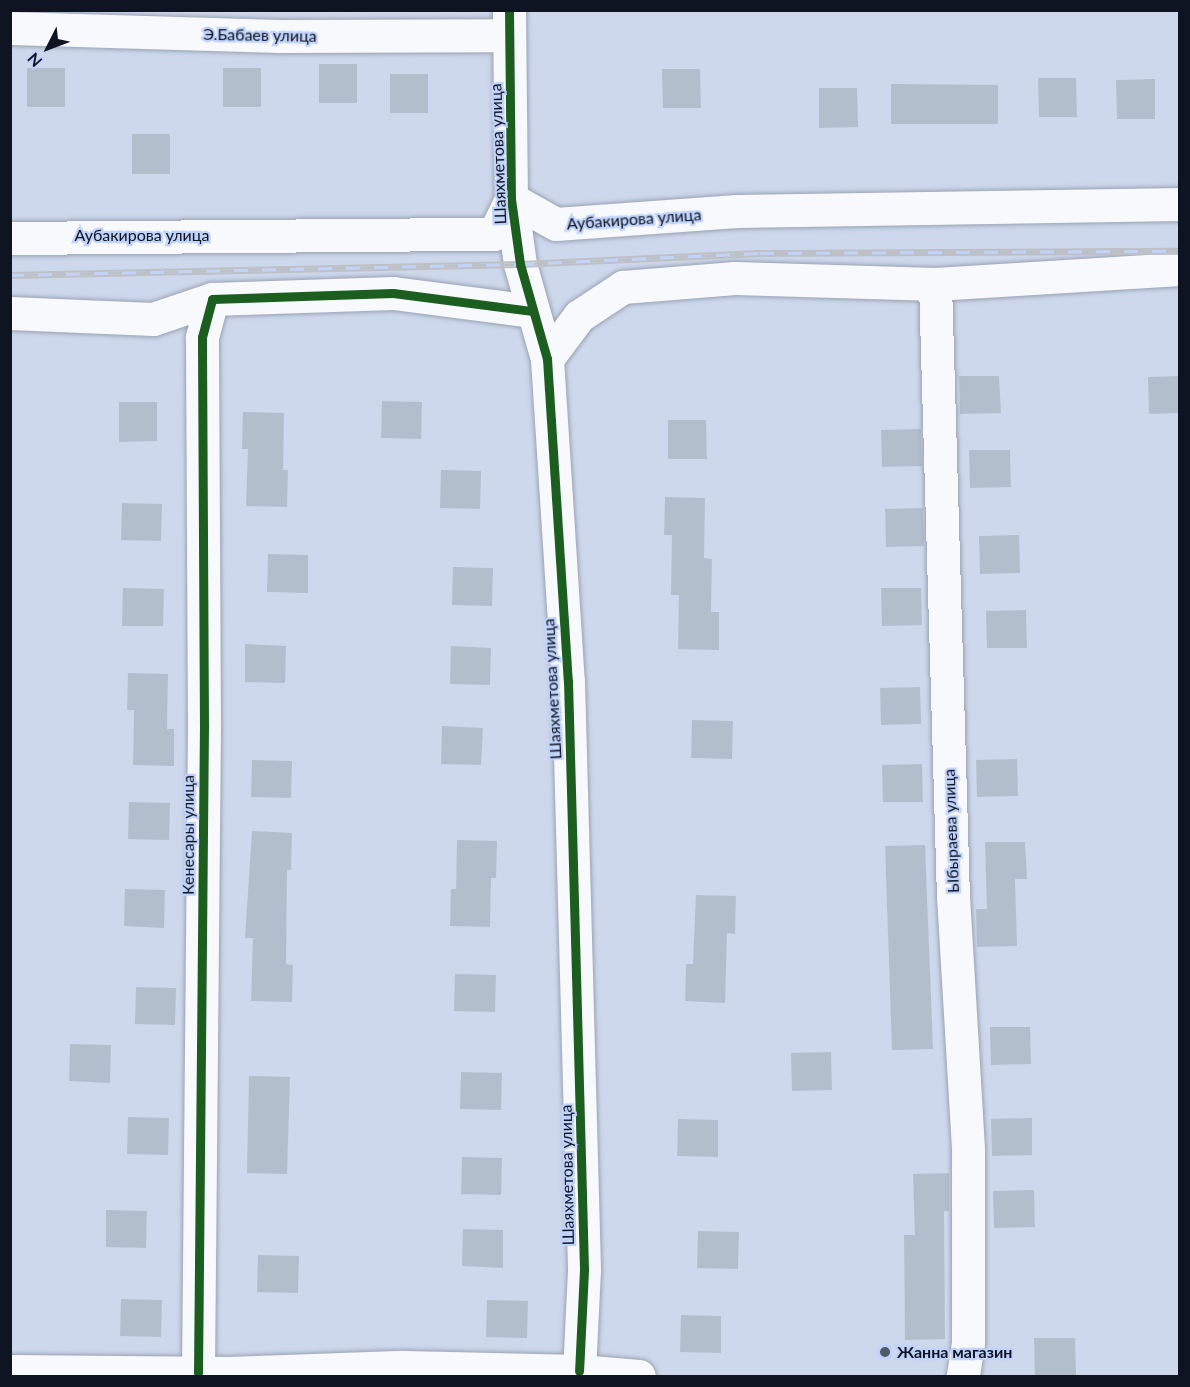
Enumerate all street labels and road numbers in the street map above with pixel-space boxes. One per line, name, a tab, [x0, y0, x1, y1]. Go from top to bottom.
street label: Э.Бабаев улица	[203, 24, 317, 46]
street label: Шаяхметова улица	[486, 83, 510, 225]
street label: Аубакирова улица	[566, 205, 702, 233]
street label: Аубакирова улица	[75, 225, 209, 245]
street label: Шаяхметова улица	[539, 618, 565, 760]
street label: Ыбыраева улица	[939, 769, 963, 893]
street label: Кенесары улица	[178, 775, 198, 895]
street label: Шаяхметова улица	[556, 1104, 578, 1246]

